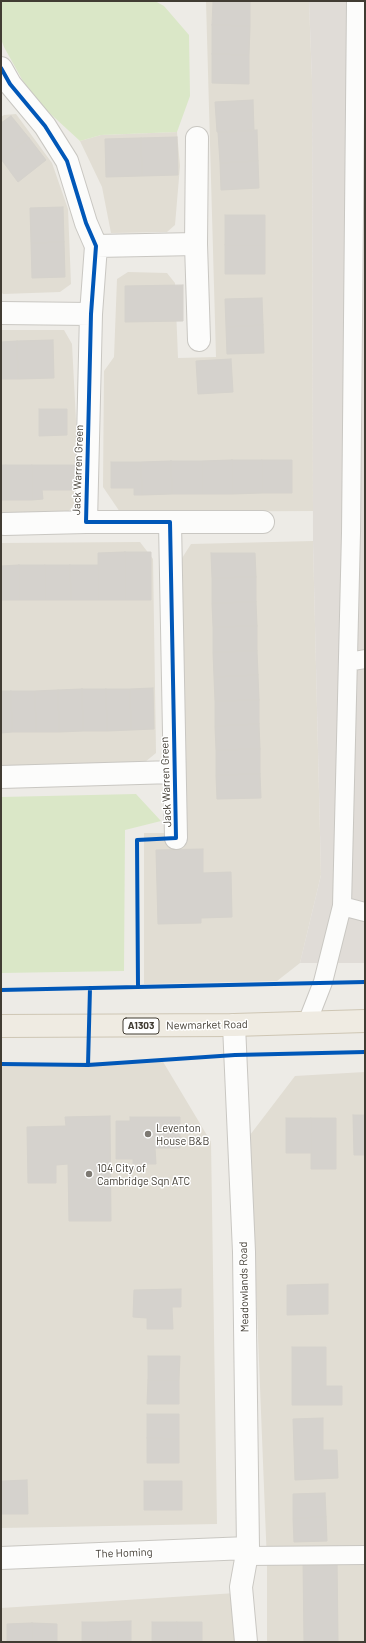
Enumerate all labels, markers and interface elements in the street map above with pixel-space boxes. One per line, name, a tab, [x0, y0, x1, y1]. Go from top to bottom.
street label: Jack Warren Green	[70, 425, 86, 515]
street label: Jack Warren Green	[158, 737, 174, 827]
road number: A1303	[123, 1018, 159, 1034]
street label: Newmarket Road	[166, 1018, 248, 1032]
place label: Leventon House B&B	[156, 1121, 209, 1147]
marker: Leventon House B&B	[143, 1129, 153, 1139]
place label: 104 City of Cambridge Sqn ATC	[97, 1161, 190, 1187]
marker: 104 City of Cambridge Sqn ATC	[84, 1169, 94, 1179]
street label: Meadowlands Road	[237, 1241, 251, 1333]
street label: The Homing	[95, 1545, 153, 1561]

